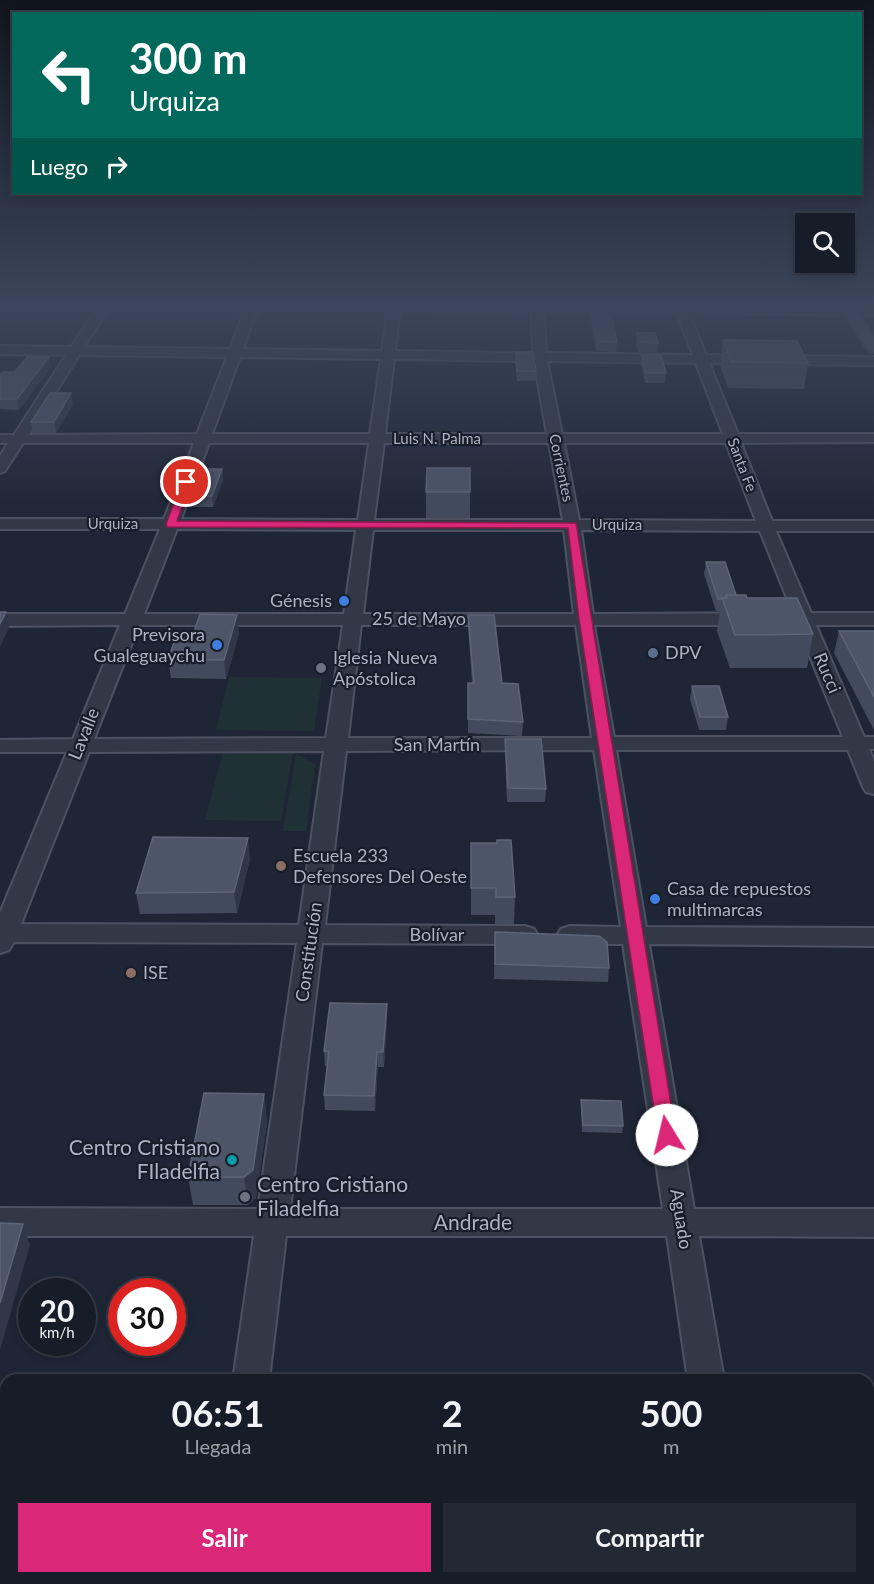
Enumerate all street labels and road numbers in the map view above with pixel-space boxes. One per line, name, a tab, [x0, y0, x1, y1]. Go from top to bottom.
street label: Luis N. Palma	[393, 429, 481, 447]
street label: Corrientes	[546, 432, 578, 503]
street label: Santa Fe	[724, 435, 761, 494]
street label: Urquiza	[88, 514, 138, 532]
street label: Urquiza	[592, 515, 642, 533]
street label: 25 de Mayo	[372, 607, 466, 629]
street label: Rucci	[810, 649, 846, 696]
street label: Lavalle	[63, 704, 103, 763]
street label: San Martín	[394, 733, 480, 755]
street label: Constitución	[290, 900, 326, 1003]
street label: Bolívar	[410, 923, 465, 945]
street label: Aguado	[666, 1187, 698, 1251]
street label: Andrade	[434, 1209, 512, 1234]

